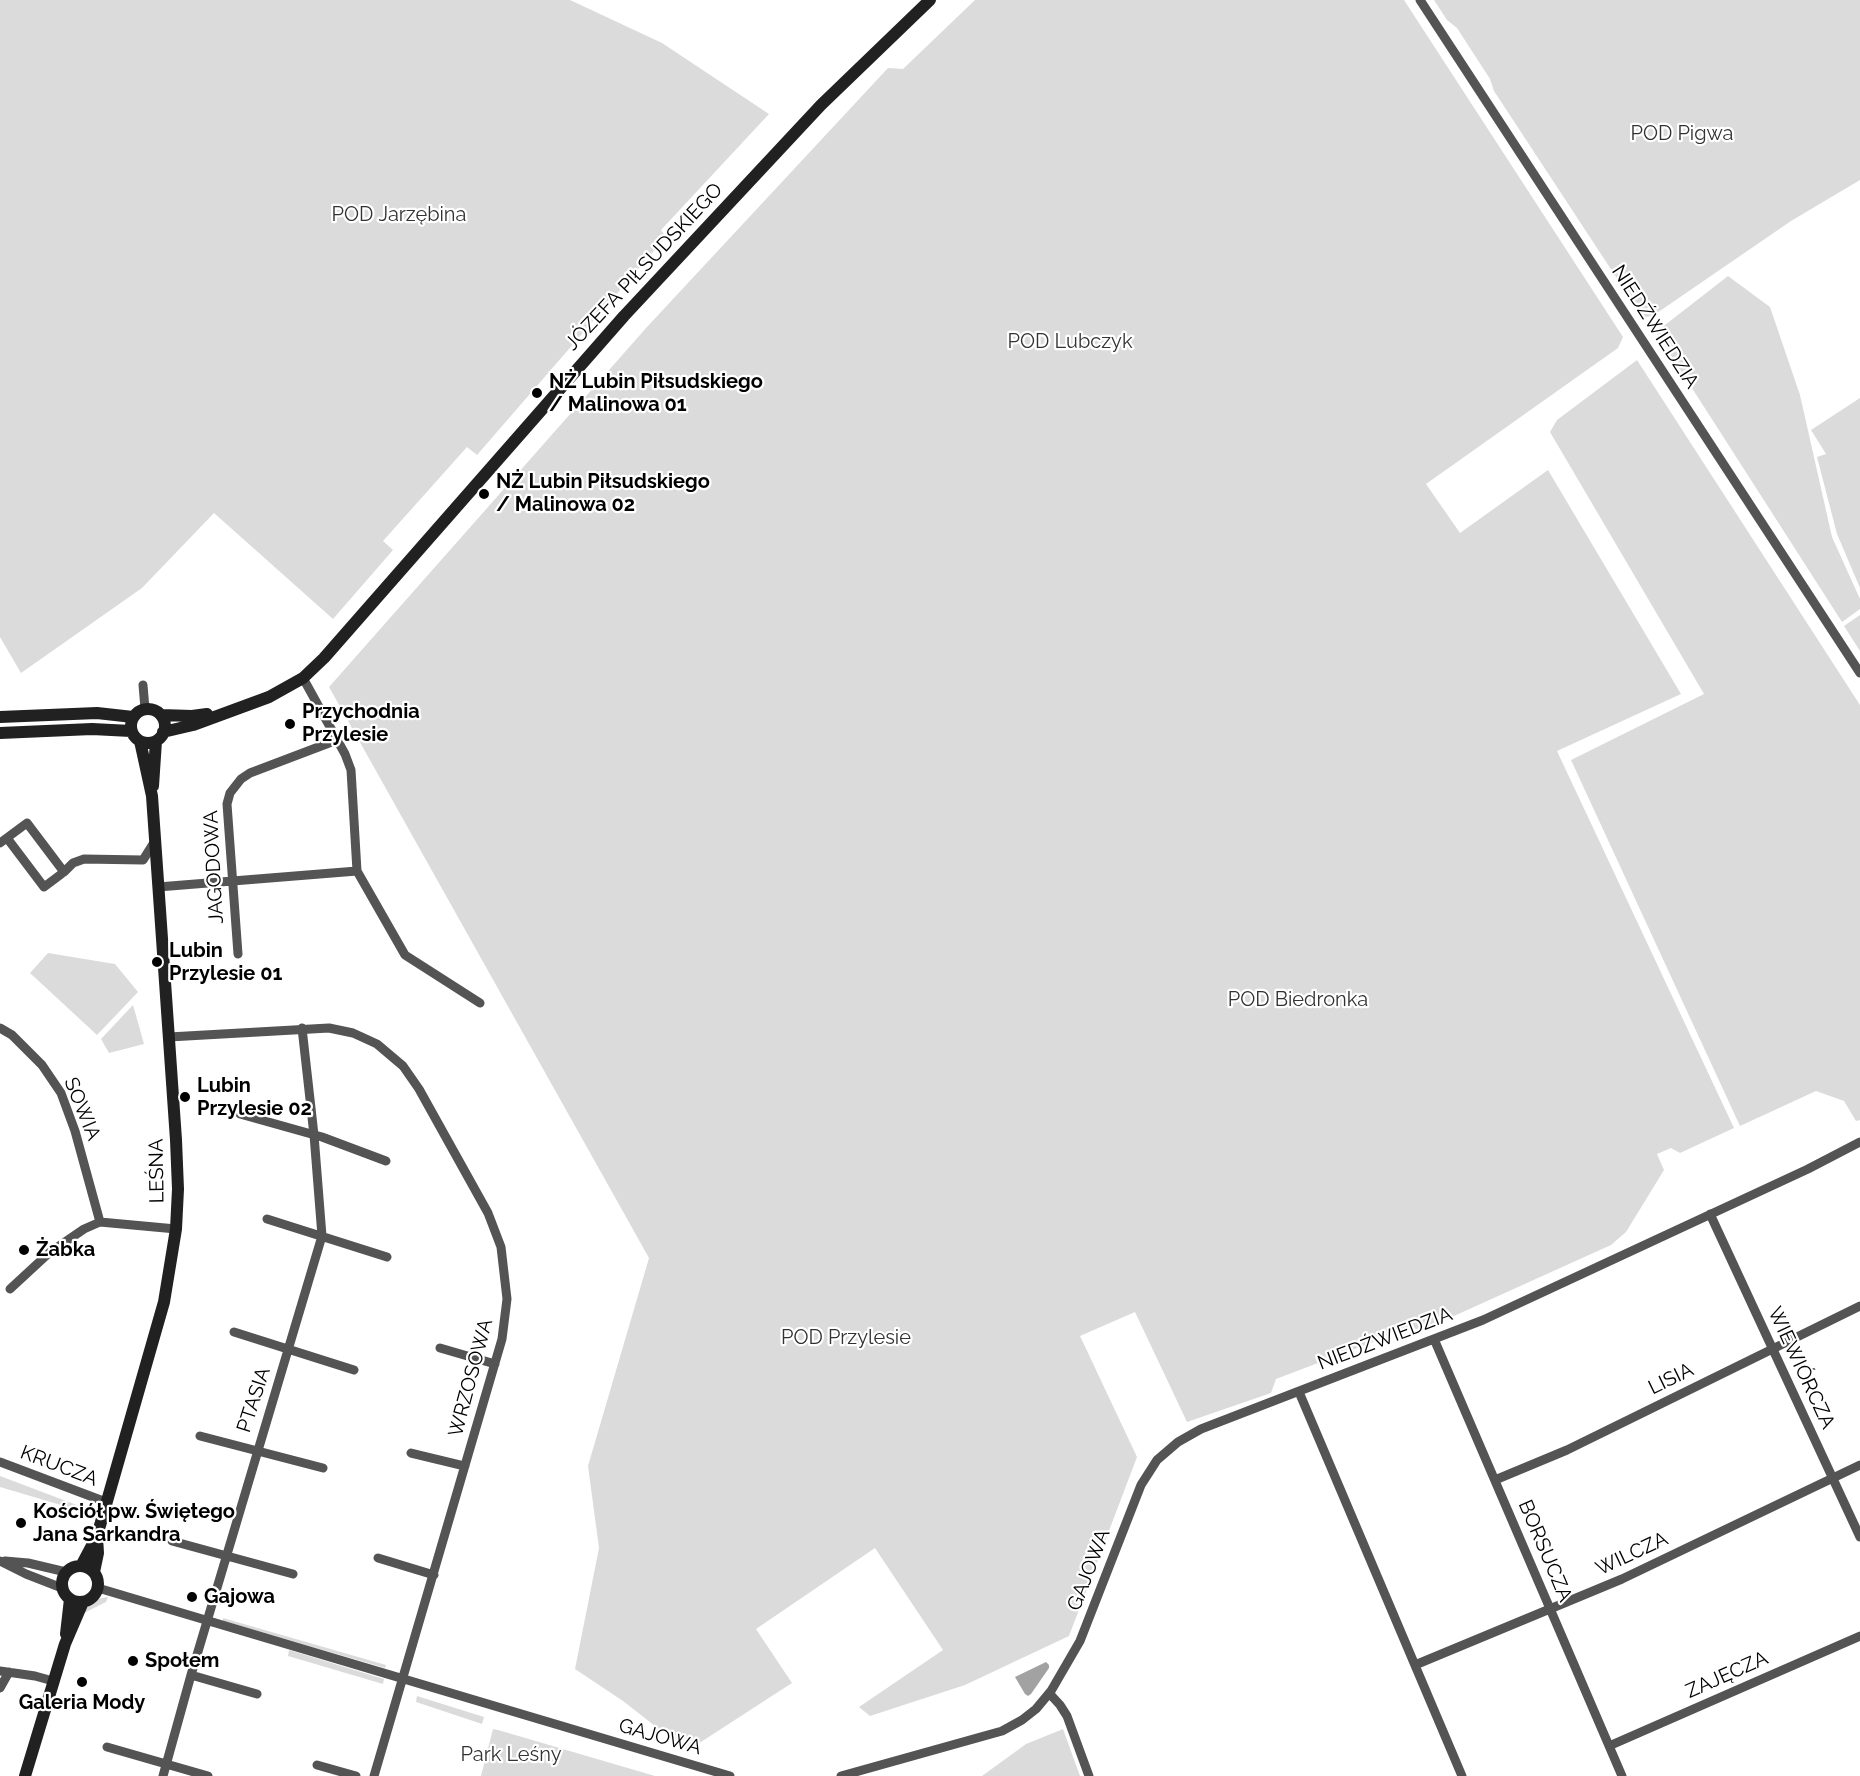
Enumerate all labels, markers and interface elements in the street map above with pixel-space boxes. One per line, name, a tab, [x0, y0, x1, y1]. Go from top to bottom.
park label: POD Pigwa	[1631, 122, 1733, 146]
street label: JÓZEFA PIŁSUDSKIEGO	[560, 178, 728, 356]
park label: POD Jarzębina	[332, 203, 466, 227]
street label: NIEDŹWIEDZIA	[1606, 261, 1704, 393]
park label: POD Lubczyk	[1008, 330, 1132, 354]
place label: NŻ Lubin Piłsudskiego / Malinowa 01	[549, 370, 763, 417]
marker: NŻ Lubin Piłsudskiego / Malinowa 01	[530, 386, 544, 400]
place label: NŻ Lubin Piłsudskiego / Malinowa 02	[496, 470, 710, 517]
marker: NŻ Lubin Piłsudskiego / Malinowa 02	[477, 487, 491, 501]
place label: Przychodnia Przylesie	[302, 700, 420, 747]
marker: Przychodnia Przylesie	[283, 717, 297, 731]
street label: JAGODOWA	[199, 810, 229, 924]
place label: Lubin Przylesie 01	[169, 939, 282, 986]
marker: Lubin Przylesie 01	[150, 955, 164, 969]
park label: POD Biedronka	[1228, 988, 1368, 1012]
street label: SOWIA	[59, 1074, 105, 1144]
place label: Lubin Przylesie 02	[197, 1074, 312, 1121]
marker: Lubin Przylesie 02	[178, 1090, 192, 1104]
street label: LEŚNA	[144, 1138, 170, 1204]
place label: Żabka	[36, 1238, 95, 1262]
marker: Żabka	[17, 1243, 31, 1257]
street label: NIEDŹWIEDZIA	[1314, 1302, 1456, 1376]
street label: WIEWIÓRCZA	[1762, 1303, 1840, 1433]
street label: WRZOSOWA	[444, 1316, 498, 1440]
park label: POD Przylesie	[781, 1326, 911, 1350]
street label: LISIA	[1645, 1358, 1697, 1400]
street label: PTASIA	[232, 1364, 276, 1436]
street label: KRUCZA	[17, 1440, 101, 1492]
street label: BORSUCZA	[1513, 1496, 1577, 1606]
place label: Kościół pw. Świętego Jana Sarkandra	[33, 1500, 235, 1547]
marker: Kościół pw. Świętego Jana Sarkandra	[14, 1516, 28, 1530]
street label: GAJOWA	[1063, 1526, 1115, 1614]
street label: WILCZA	[1592, 1527, 1672, 1581]
place label: Gajowa	[204, 1585, 275, 1609]
marker: Gajowa	[185, 1590, 199, 1604]
street label: ZAJĘCZA	[1682, 1646, 1772, 1704]
place label: Społem	[145, 1649, 219, 1673]
marker: Społem	[126, 1654, 140, 1668]
marker: Galeria Mody	[75, 1675, 89, 1689]
place label: Galeria Mody	[19, 1691, 145, 1715]
street label: GAJOWA	[616, 1714, 704, 1760]
park label: Park Leśny	[460, 1743, 562, 1767]

